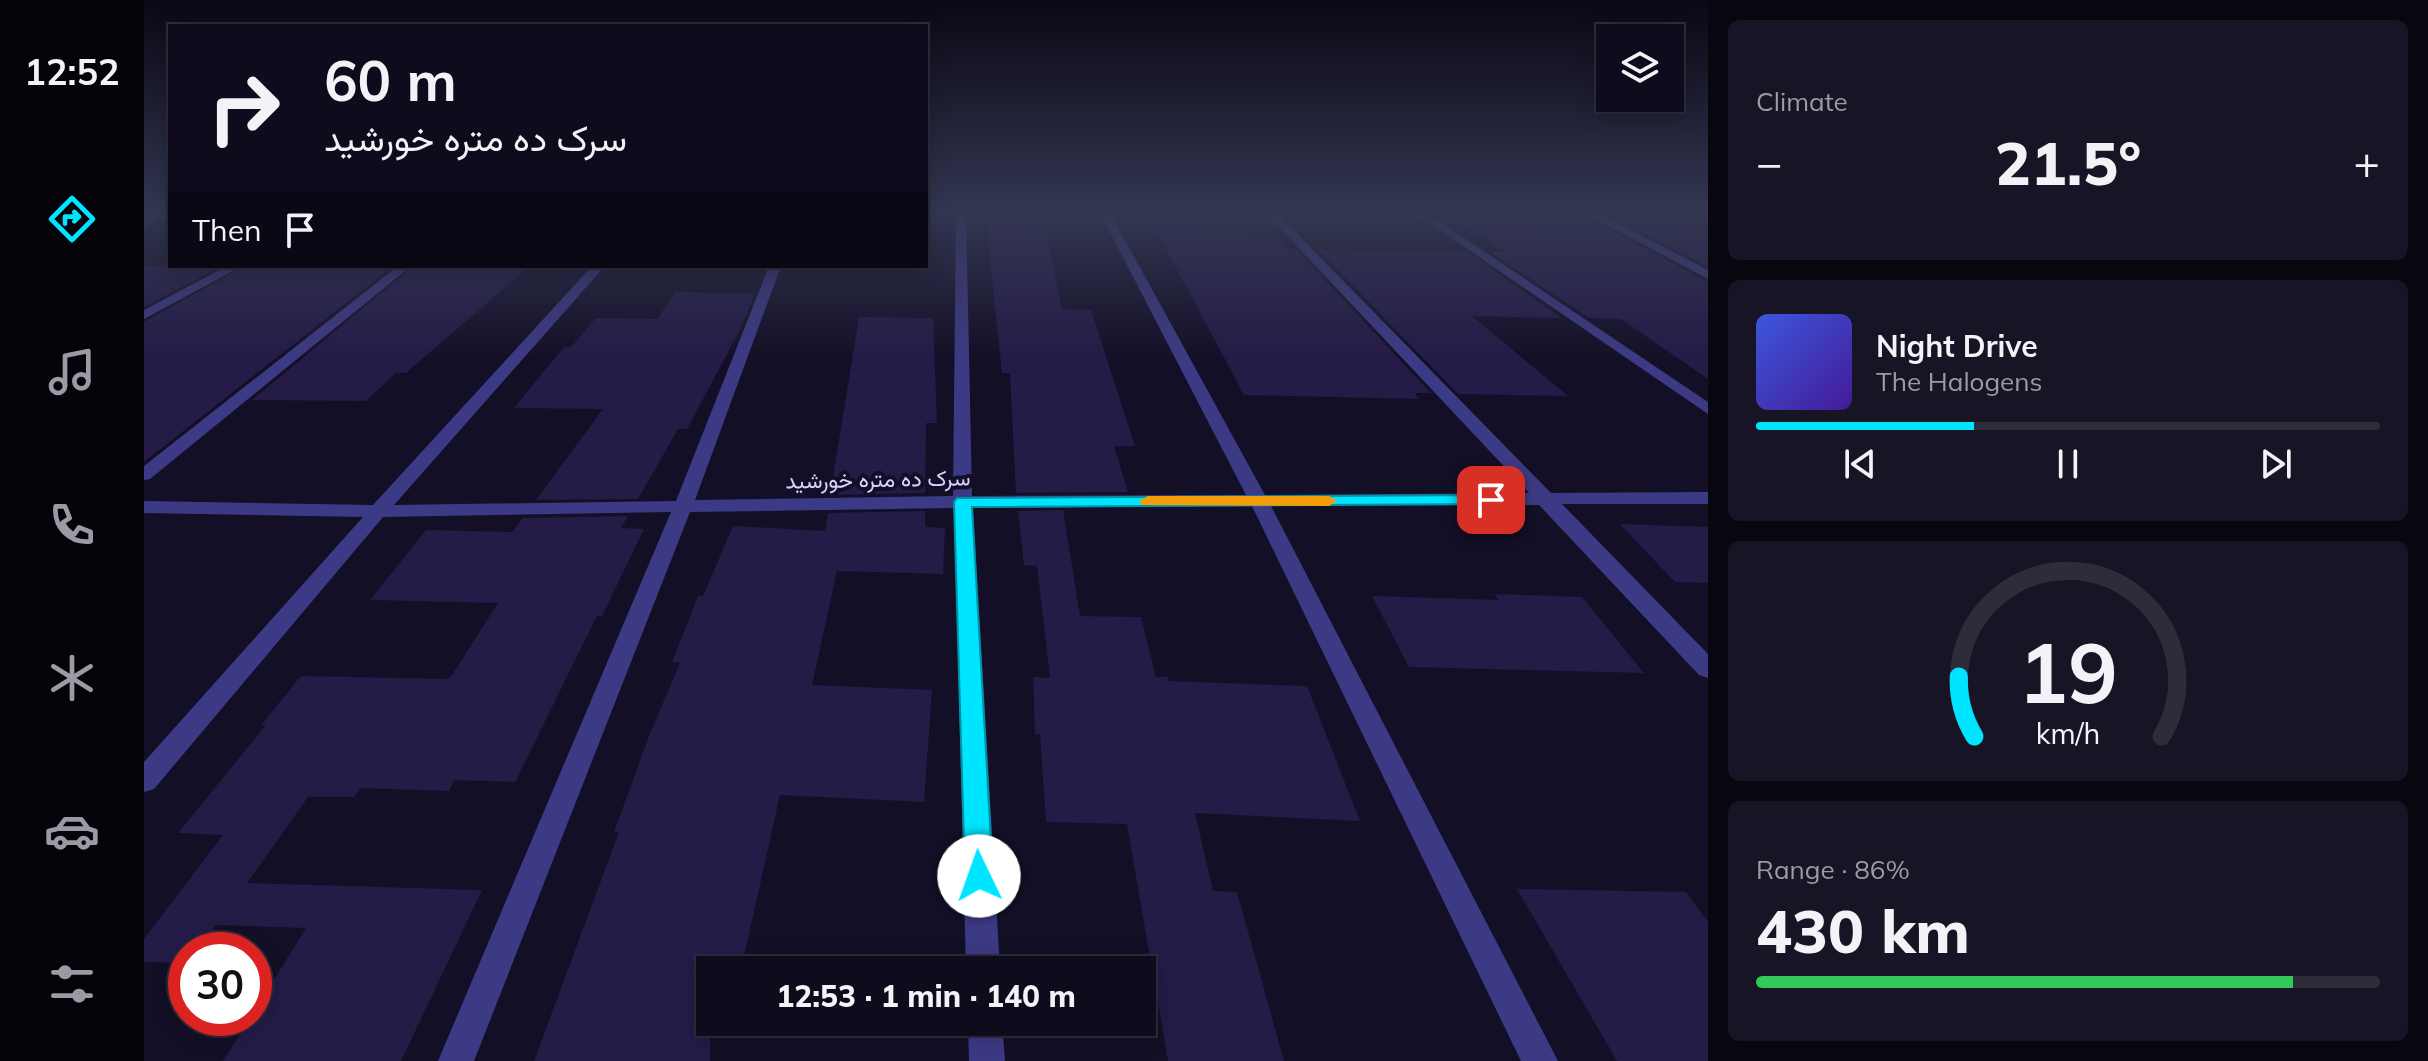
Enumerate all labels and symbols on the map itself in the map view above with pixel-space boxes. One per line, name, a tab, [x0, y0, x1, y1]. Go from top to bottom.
street label: سرک ده متره خورشید	[785, 463, 971, 495]
pin	[1457, 466, 1525, 534]
position arrow	[937, 834, 1021, 918]
speed limit sign: 30	[168, 932, 272, 1036]

